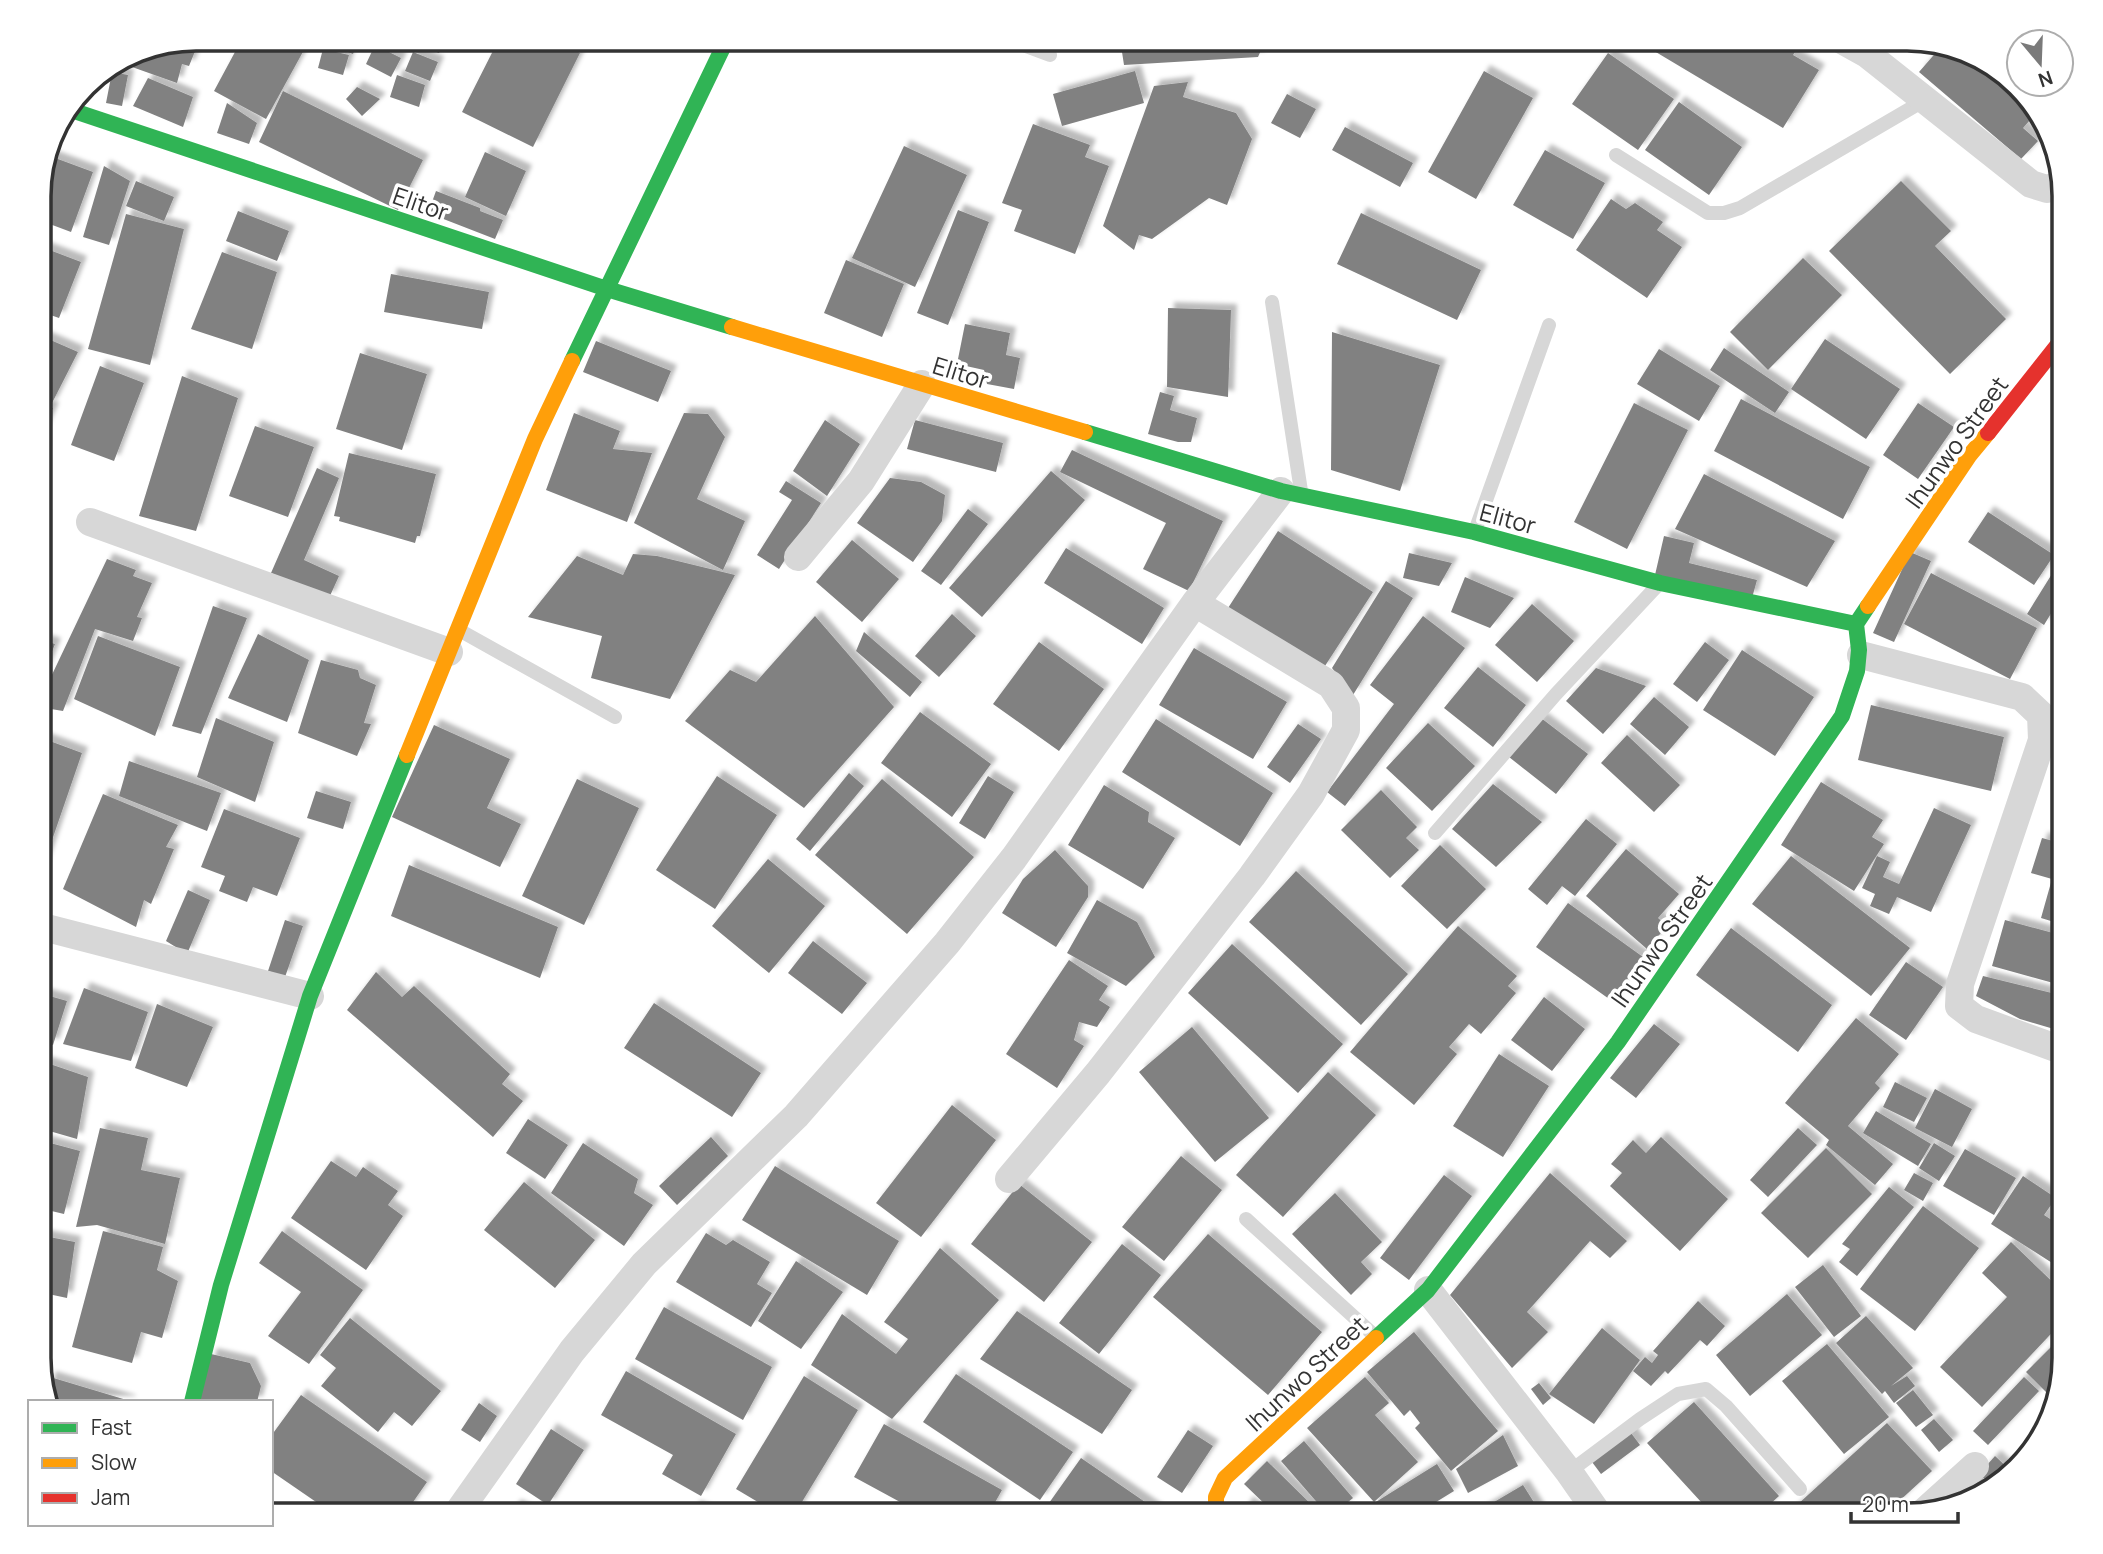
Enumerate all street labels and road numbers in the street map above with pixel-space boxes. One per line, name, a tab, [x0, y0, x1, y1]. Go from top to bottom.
street label: Elitor	[389, 178, 454, 228]
street label: Elitor	[929, 348, 993, 396]
street label: Ihunwo Street	[1897, 369, 2015, 515]
street label: Elitor	[1476, 495, 1540, 541]
street label: Ihunwo Street	[1603, 867, 1719, 1013]
street label: Ihunwo Street	[1238, 1308, 1374, 1438]

